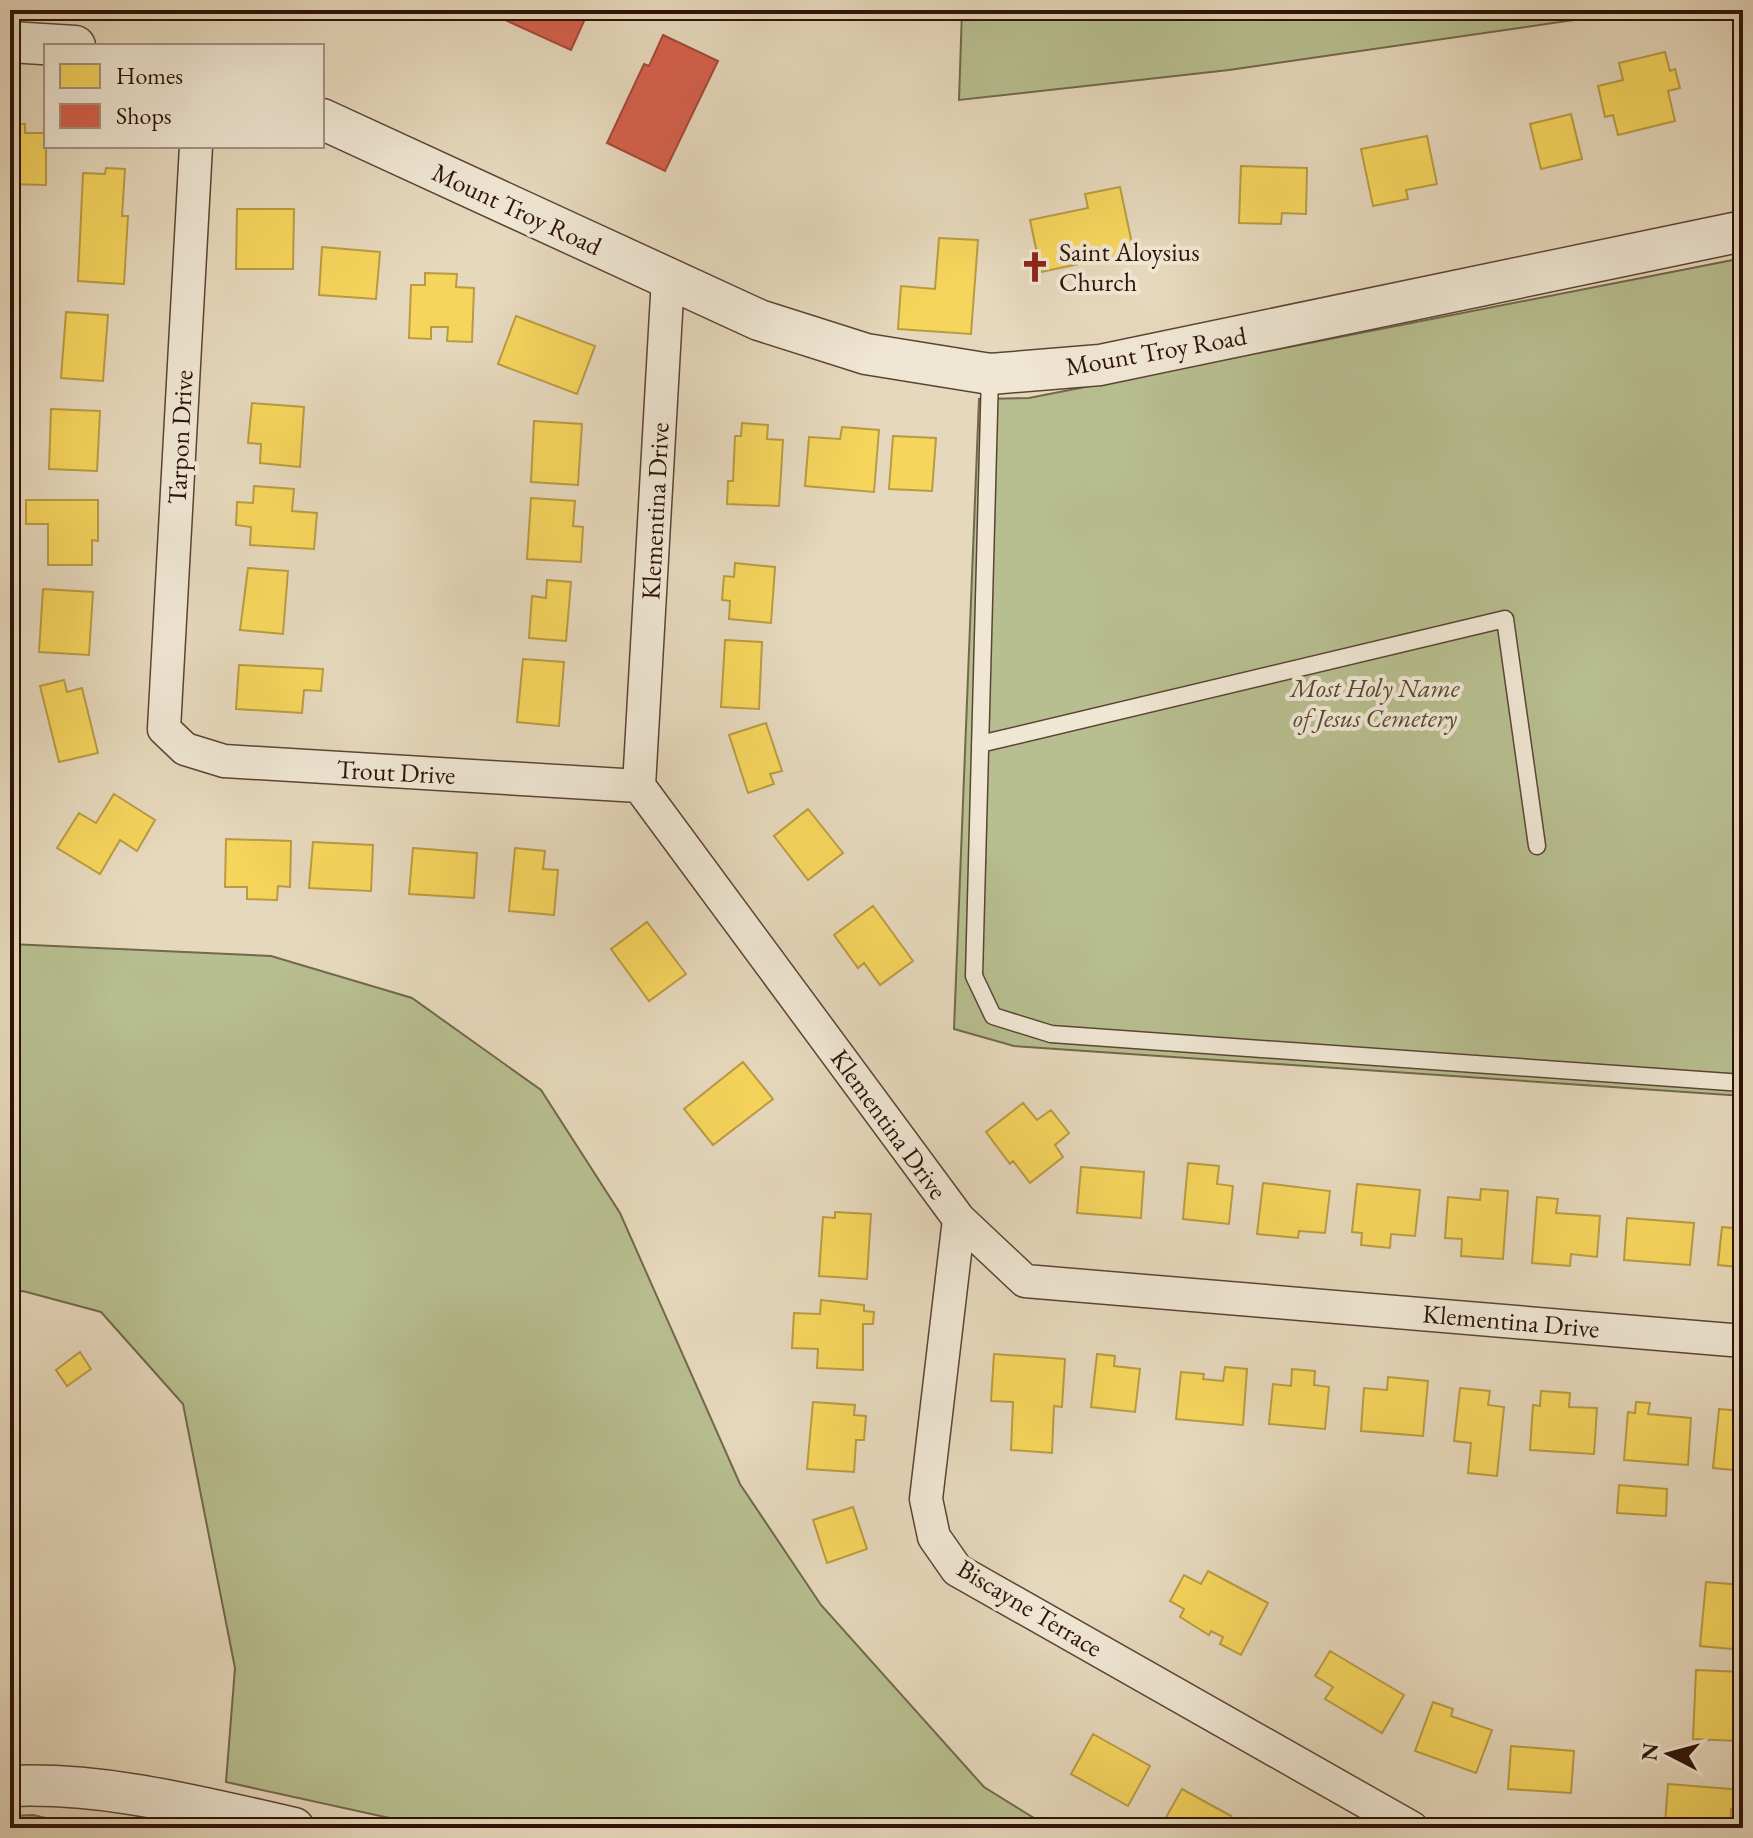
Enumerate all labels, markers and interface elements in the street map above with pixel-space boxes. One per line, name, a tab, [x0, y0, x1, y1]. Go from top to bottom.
legend	[44, 44, 324, 148]
text: Homes	[116, 60, 183, 91]
text: Shops	[116, 100, 172, 131]
street label: Mount Troy Road	[427, 155, 608, 263]
place label: Saint Aloysius Church	[1059, 235, 1200, 299]
church icon: Saint Aloysius Church	[1018, 250, 1052, 284]
street label: Mount Troy Road	[1063, 318, 1250, 384]
street label: Tarpon Drive	[160, 369, 200, 505]
street label: Klementina Drive	[633, 421, 677, 601]
park label: Most Holy Name of Jesus Cemetery	[1288, 671, 1461, 735]
street label: Trout Drive	[336, 752, 456, 792]
street label: Klementina Drive	[823, 1042, 955, 1206]
street label: Klementina Drive	[1421, 1296, 1601, 1346]
street label: Biscayne Terrace	[951, 1551, 1109, 1665]
north arrow	[1629, 1714, 1709, 1794]
text: N	[1634, 1741, 1665, 1762]

